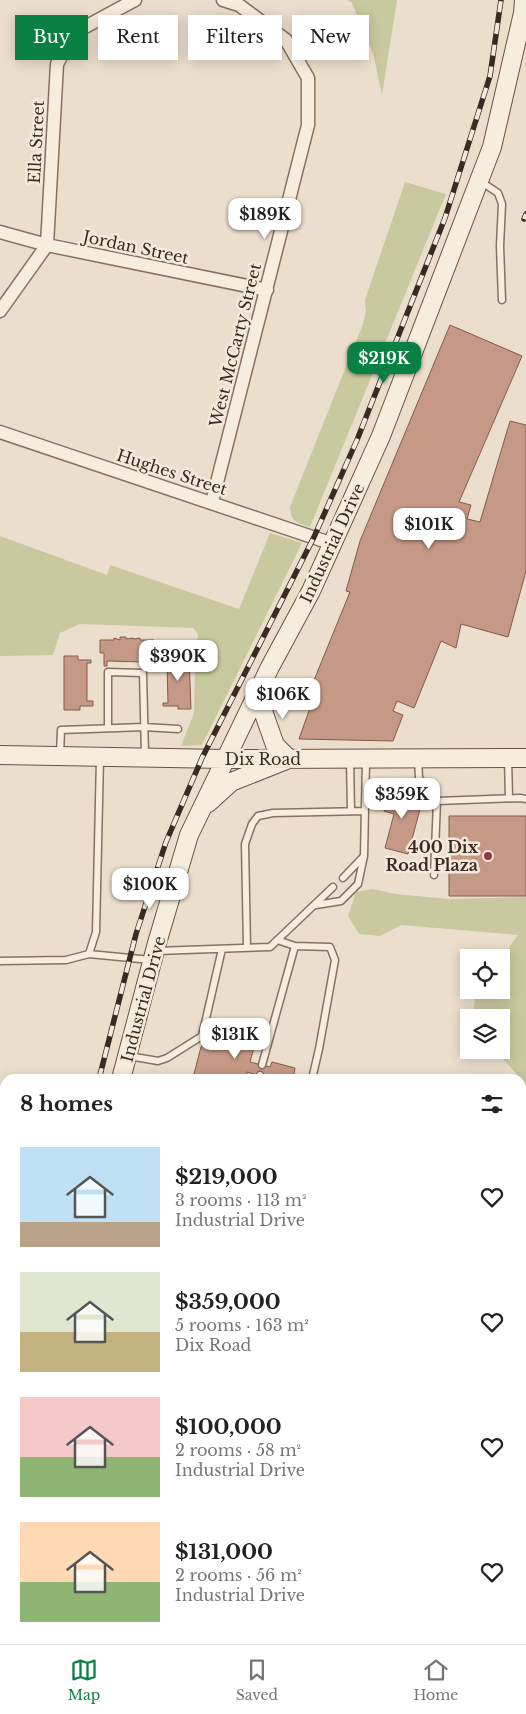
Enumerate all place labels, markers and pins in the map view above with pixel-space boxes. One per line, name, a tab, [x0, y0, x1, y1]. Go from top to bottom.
pin: $189K	[230, 198, 300, 240]
pin: $219K	[349, 342, 419, 384]
pin: $101K	[394, 508, 464, 550]
pin: $390K	[143, 640, 213, 682]
pin: $106K	[248, 678, 318, 720]
pin: $359K	[367, 778, 437, 820]
place label: 400 Dix Road Plaza	[385, 837, 479, 875]
marker: 400 Dix Road Plaza	[482, 850, 494, 862]
pin: $100K	[115, 868, 185, 910]
pin: $131K	[200, 1018, 270, 1060]

